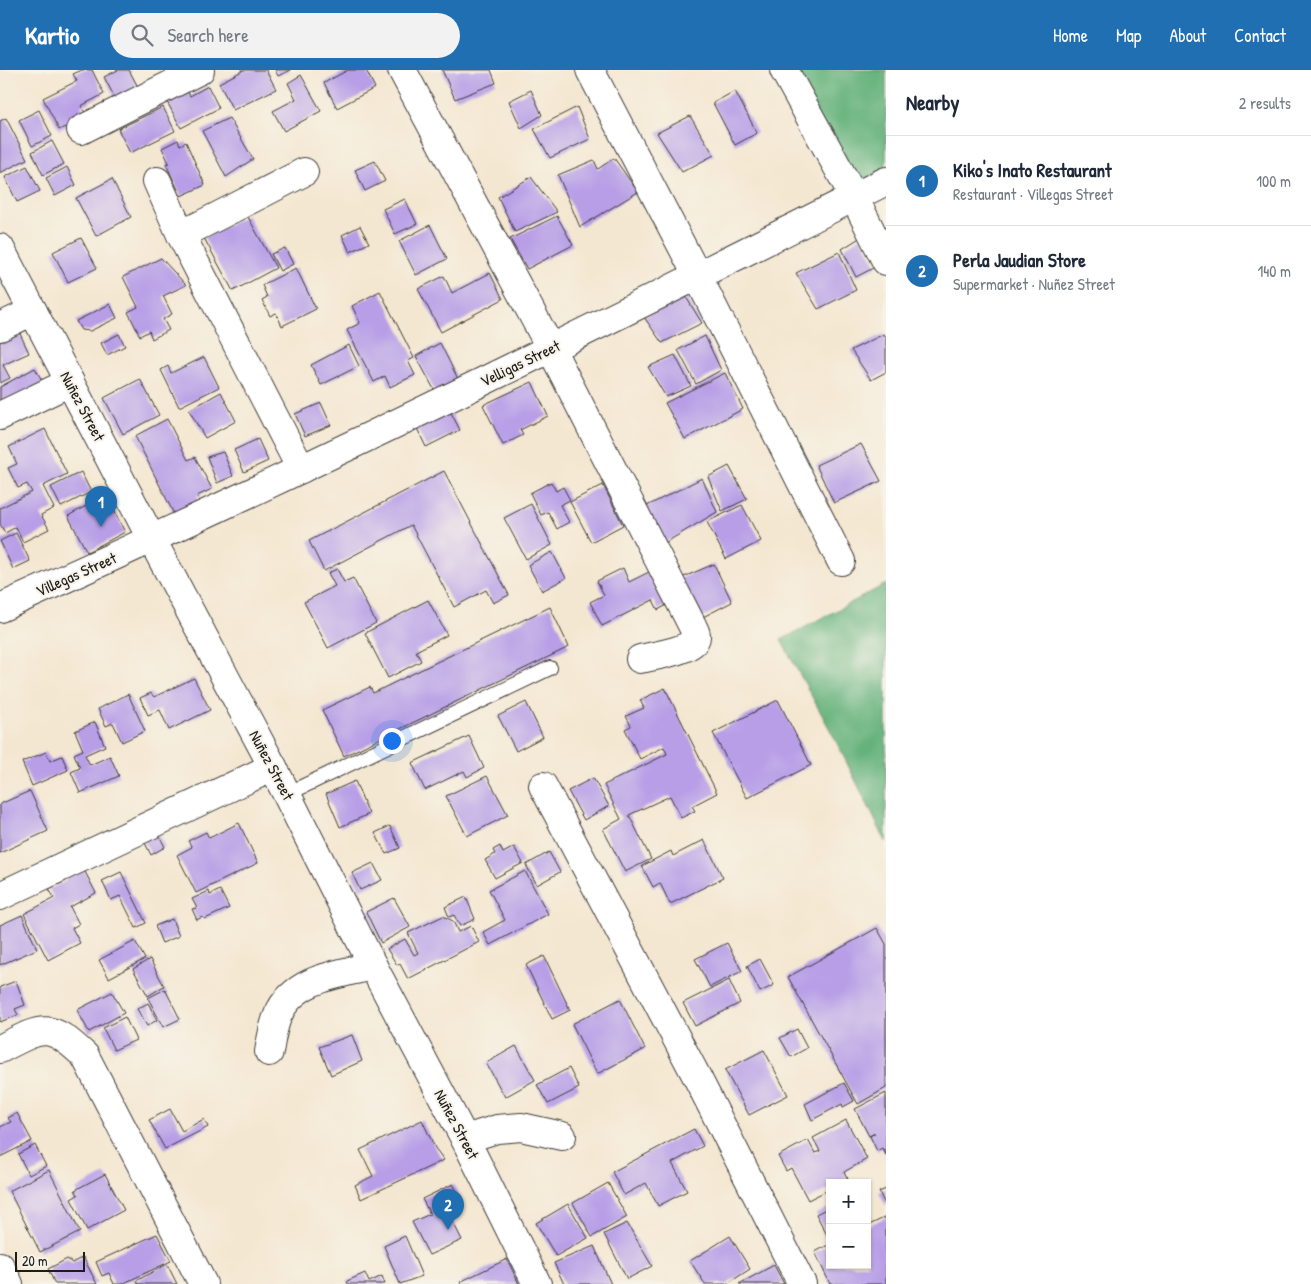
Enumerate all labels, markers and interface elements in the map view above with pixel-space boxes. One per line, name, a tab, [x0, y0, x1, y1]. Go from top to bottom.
search box	[110, 13, 460, 58]
text: Kartio	[25, 19, 80, 51]
icon: search	[128, 21, 156, 49]
text: Search here	[168, 22, 249, 48]
text: Home	[1053, 23, 1088, 48]
text: Map	[1116, 23, 1141, 48]
text: About	[1169, 23, 1206, 48]
text: Contact	[1234, 23, 1286, 48]
text: Nearby	[906, 88, 959, 117]
text: 2 results	[1239, 92, 1291, 114]
text: Kiko's Inato Restaurant	[953, 157, 1112, 183]
text: 1	[919, 170, 925, 192]
text: 100 m	[1256, 170, 1291, 192]
text: Restaurant · Villegas Street	[953, 183, 1113, 205]
text: Perla Jaudian Store	[953, 247, 1086, 273]
text: 2	[918, 260, 926, 282]
text: 140 m	[1257, 260, 1291, 282]
text: Supermarket · Nuñez Street	[953, 273, 1115, 295]
street label: Velligas Street	[476, 334, 564, 392]
street label: Nuñez Street	[55, 367, 111, 445]
pin: 1	[85, 486, 117, 527]
street label: Villegas Street	[32, 546, 120, 602]
street label: Nuñez Street	[244, 726, 300, 804]
your location	[379, 728, 405, 754]
street label: Nuñez Street	[429, 1085, 485, 1163]
map controls	[826, 1179, 871, 1269]
button: +	[826, 1179, 871, 1224]
pin: 2	[432, 1189, 464, 1230]
button: −	[826, 1224, 871, 1269]
scale bar	[15, 1249, 85, 1272]
text: 20 m	[22, 1251, 48, 1270]

